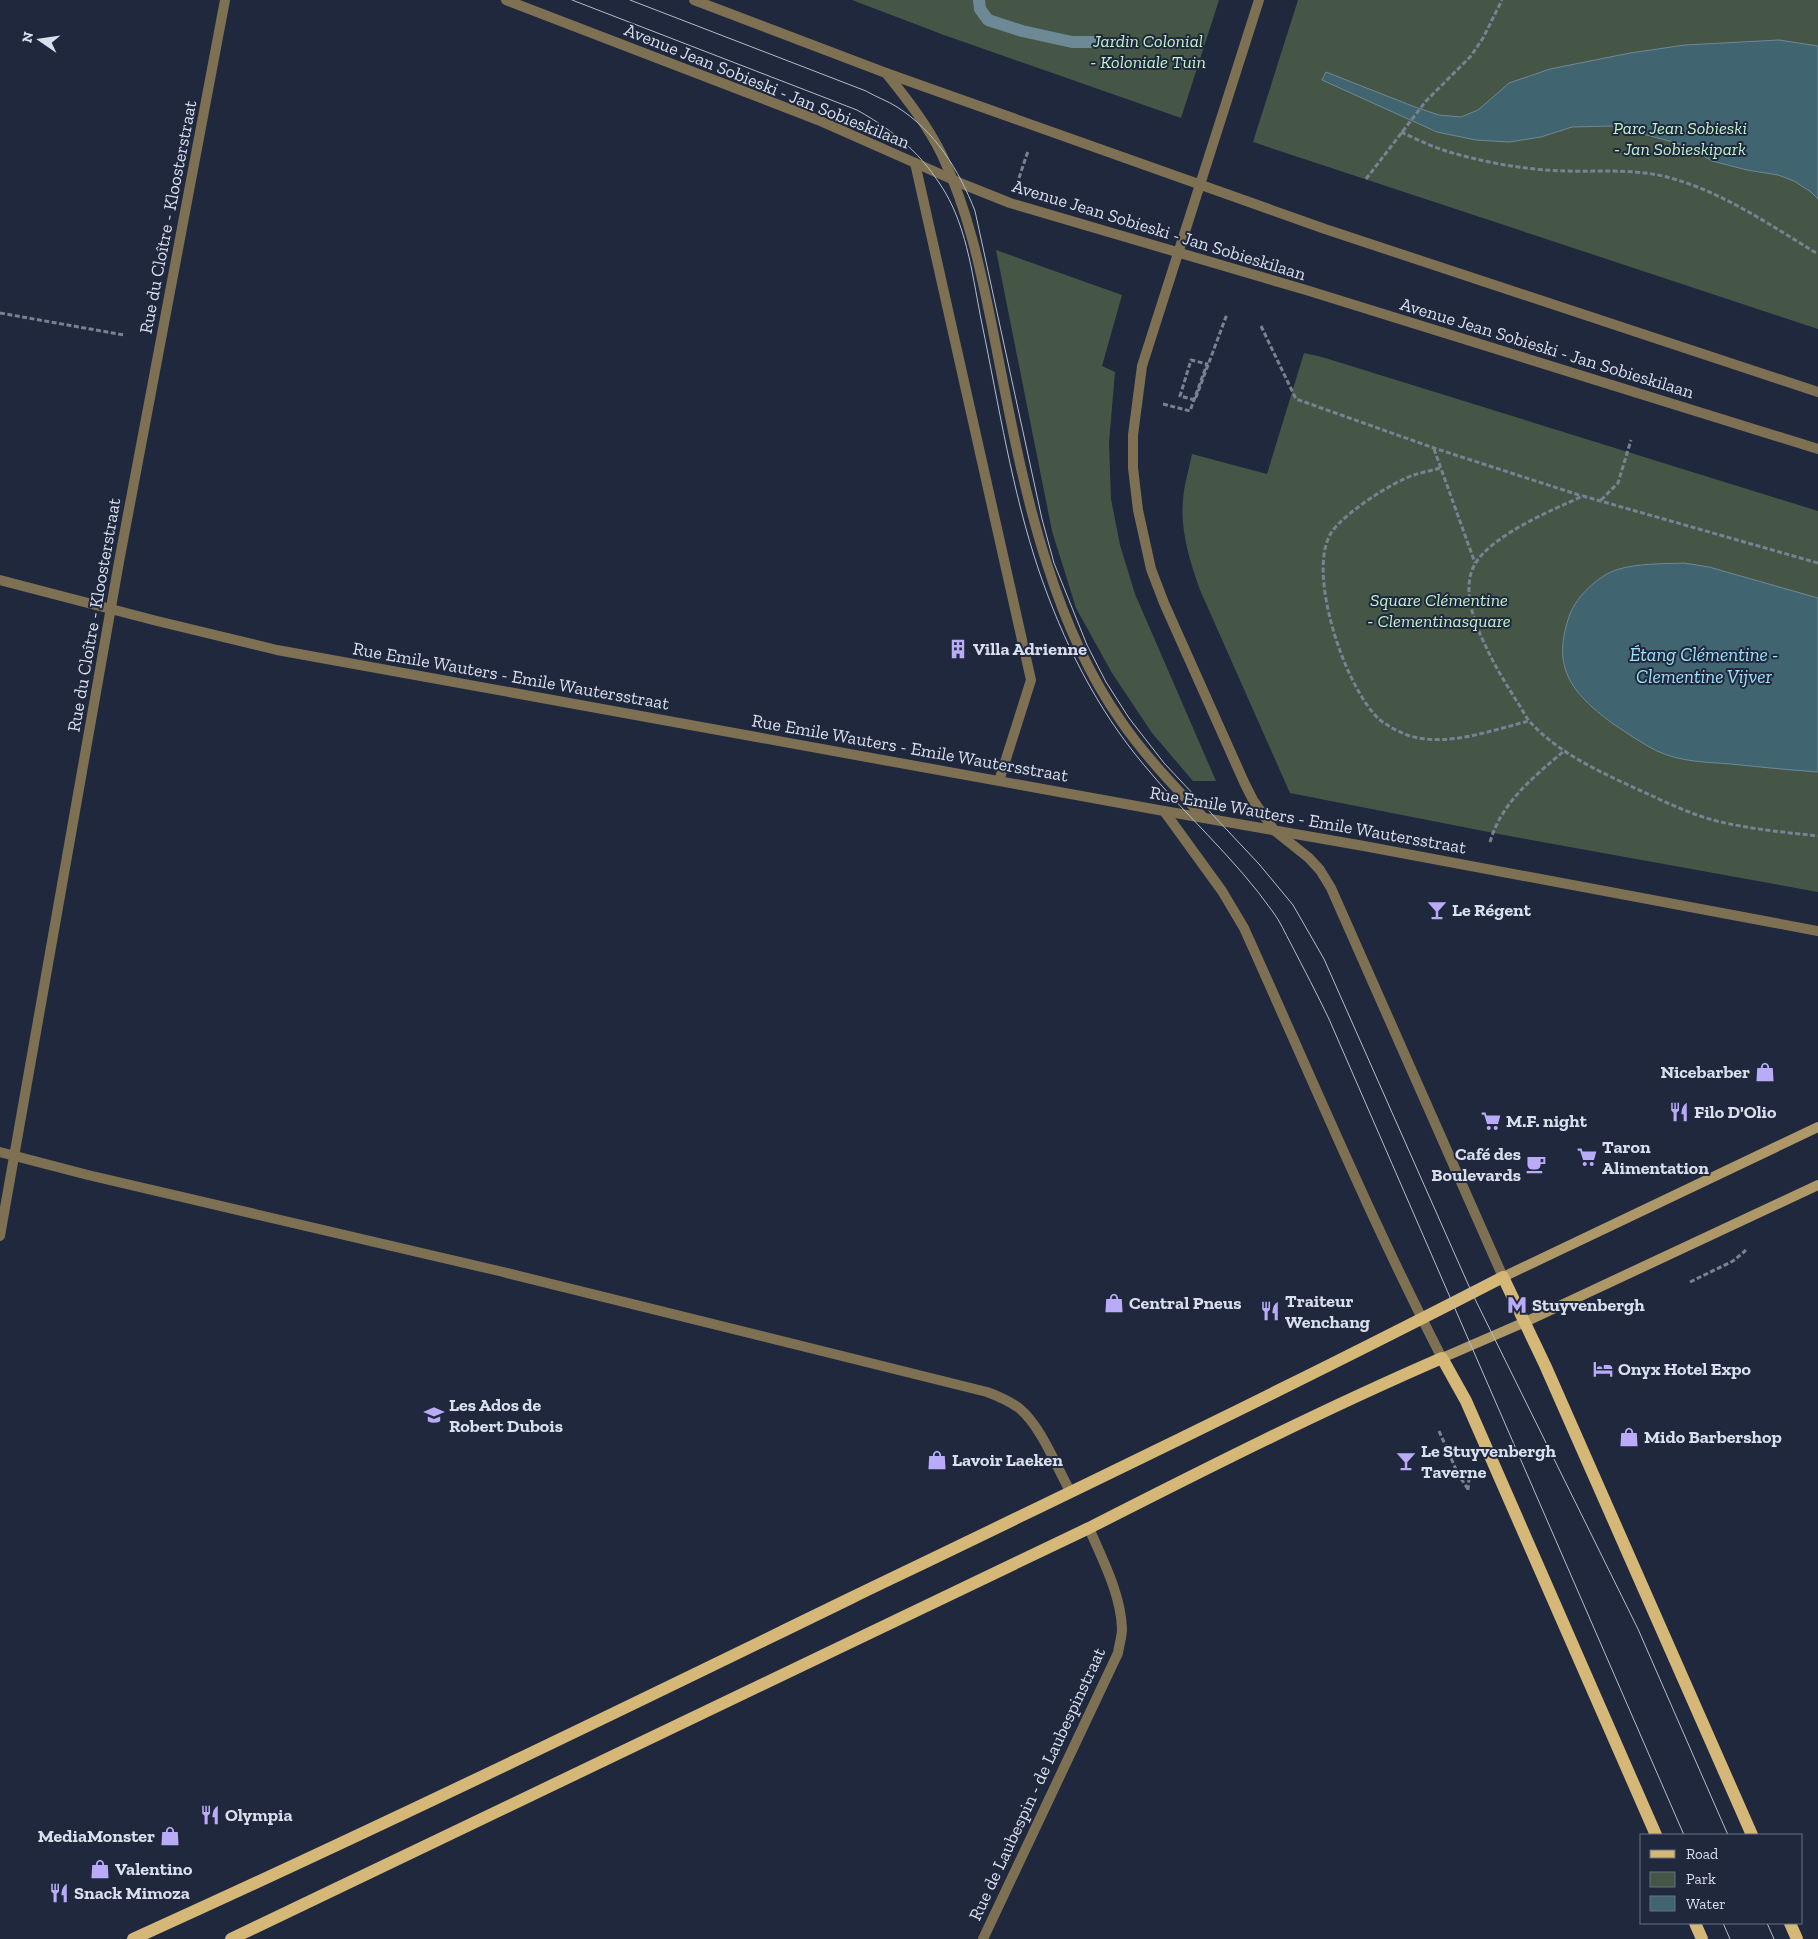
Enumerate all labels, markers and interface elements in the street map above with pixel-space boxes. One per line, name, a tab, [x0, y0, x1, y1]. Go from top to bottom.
north arrow	[15, 15, 65, 65]
street label: Avenue Jean Sobieski - Jan Sobieskilaan	[621, 18, 914, 154]
text: N	[18, 30, 37, 44]
park label: Jardin Colonial - Koloniale Tuin	[1090, 30, 1206, 73]
street label: Rue du Cloître - Kloosterstraat	[135, 98, 201, 336]
park label: Parc Jean Sobieski - Jan Sobieskipark	[1613, 117, 1747, 160]
street label: Avenue Jean Sobieski - Jan Sobieskilaan	[1009, 175, 1309, 285]
street label: Avenue Jean Sobieski - Jan Sobieskilaan	[1397, 293, 1697, 403]
street label: Rue du Cloître - Kloosterstraat	[63, 496, 125, 734]
park label: Square Clémentine - Clementinasquare	[1367, 589, 1511, 632]
street label: Rue Emile Wauters - Emile Wautersstraat	[351, 637, 671, 715]
building icon: Villa Adrienne	[947, 638, 969, 660]
place label: Villa Adrienne	[973, 638, 1087, 660]
water label: Étang Clémentine - Clementine Vijver	[1629, 643, 1779, 688]
street label: Rue Emile Wauters - Emile Wautersstraat	[750, 709, 1070, 787]
street label: Rue Emile Wauters - Emile Wautersstraat	[1148, 781, 1468, 859]
bar icon: Le Régent	[1426, 899, 1448, 921]
place label: Le Régent	[1452, 899, 1532, 921]
place label: Nicebarber	[1661, 1061, 1750, 1083]
shop icon: Nicebarber	[1754, 1061, 1776, 1083]
restaurant icon: Filo D'Olio	[1668, 1101, 1690, 1123]
place label: Filo D'Olio	[1694, 1101, 1777, 1123]
supermarket icon: M.F. night	[1480, 1110, 1502, 1132]
place label: M.F. night	[1506, 1110, 1588, 1132]
place label: Taron Alimentation	[1602, 1136, 1709, 1179]
place label: Café des Boulevards	[1431, 1143, 1521, 1186]
supermarket icon: Taron Alimentation	[1576, 1146, 1598, 1168]
cafe icon: Café des Boulevards	[1525, 1153, 1547, 1175]
place label: Traiteur Wenchang	[1285, 1290, 1370, 1333]
shop icon: Central Pneus	[1103, 1292, 1125, 1314]
place label: Central Pneus	[1129, 1292, 1242, 1314]
metro station icon: Stuyvenbergh	[1506, 1294, 1528, 1316]
place label: Stuyvenbergh	[1532, 1294, 1645, 1316]
restaurant icon: Traiteur Wenchang	[1259, 1300, 1281, 1322]
hotel icon: Onyx Hotel Expo	[1592, 1358, 1614, 1380]
place label: Onyx Hotel Expo	[1618, 1358, 1751, 1380]
place label: Les Ados de Robert Dubois	[449, 1394, 563, 1437]
school or university icon: Les Ados de Robert Dubois	[423, 1404, 445, 1426]
shop icon: Mido Barbershop	[1618, 1426, 1640, 1448]
place label: Mido Barbershop	[1644, 1426, 1782, 1448]
place label: Le Stuyvenbergh Taverne	[1421, 1440, 1556, 1483]
shop icon: Lavoir Laeken	[926, 1449, 948, 1471]
place label: Lavoir Laeken	[952, 1449, 1063, 1471]
bar icon: Le Stuyvenbergh Taverne	[1395, 1450, 1417, 1472]
street label: Rue de Laubespin - de Laubespinstraat	[964, 1644, 1110, 1924]
restaurant icon: Olympia	[199, 1804, 221, 1826]
place label: Olympia	[225, 1804, 293, 1826]
place label: MediaMonster	[38, 1825, 155, 1847]
shop icon: MediaMonster	[159, 1825, 181, 1847]
legend	[1640, 1834, 1803, 1924]
text: Road	[1686, 1845, 1719, 1863]
shop icon: Valentino	[89, 1858, 111, 1880]
place label: Valentino	[115, 1858, 193, 1880]
text: Park	[1686, 1870, 1716, 1888]
restaurant icon: Snack Mimoza	[48, 1882, 70, 1904]
place label: Snack Mimoza	[74, 1882, 190, 1904]
text: Water	[1686, 1895, 1726, 1913]

